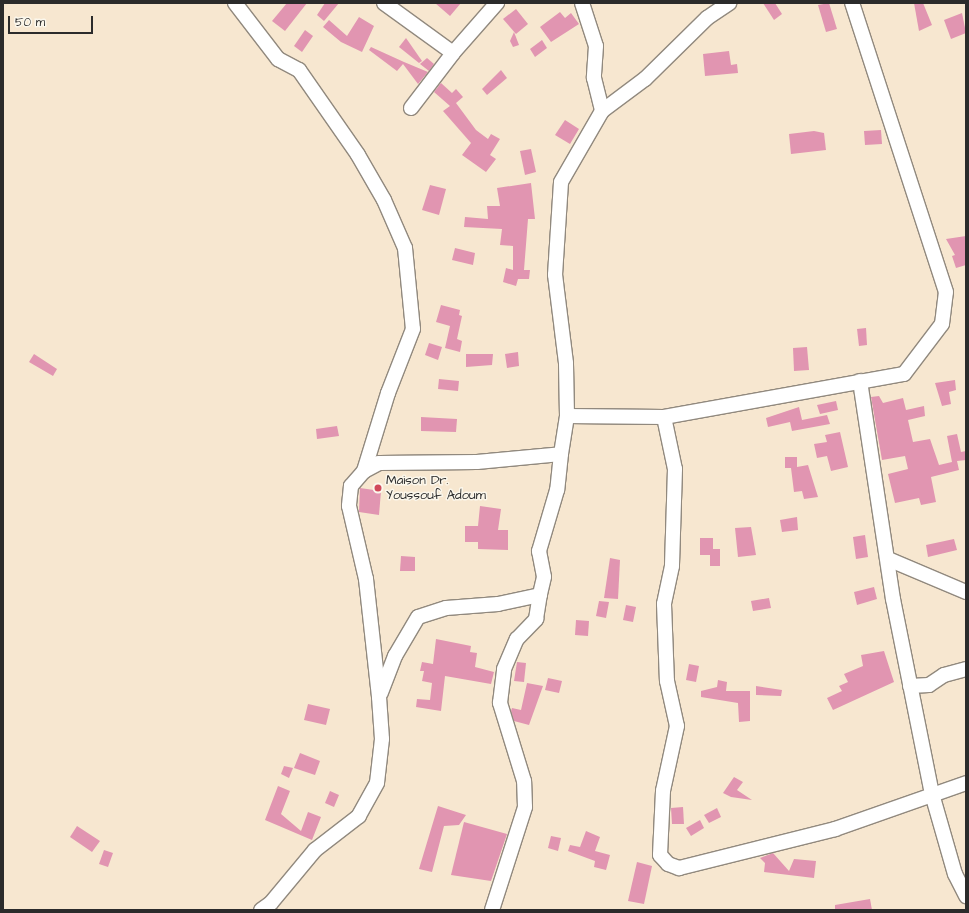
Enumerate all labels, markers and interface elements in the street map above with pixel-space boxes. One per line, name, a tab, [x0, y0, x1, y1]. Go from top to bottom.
scale bar	[10, 8, 95, 34]
text: 50 m	[15, 14, 45, 31]
place label: Maison Dr. Youssouf Adoum	[386, 473, 486, 504]
marker: Maison Dr. Youssouf Adoum	[373, 483, 383, 493]

